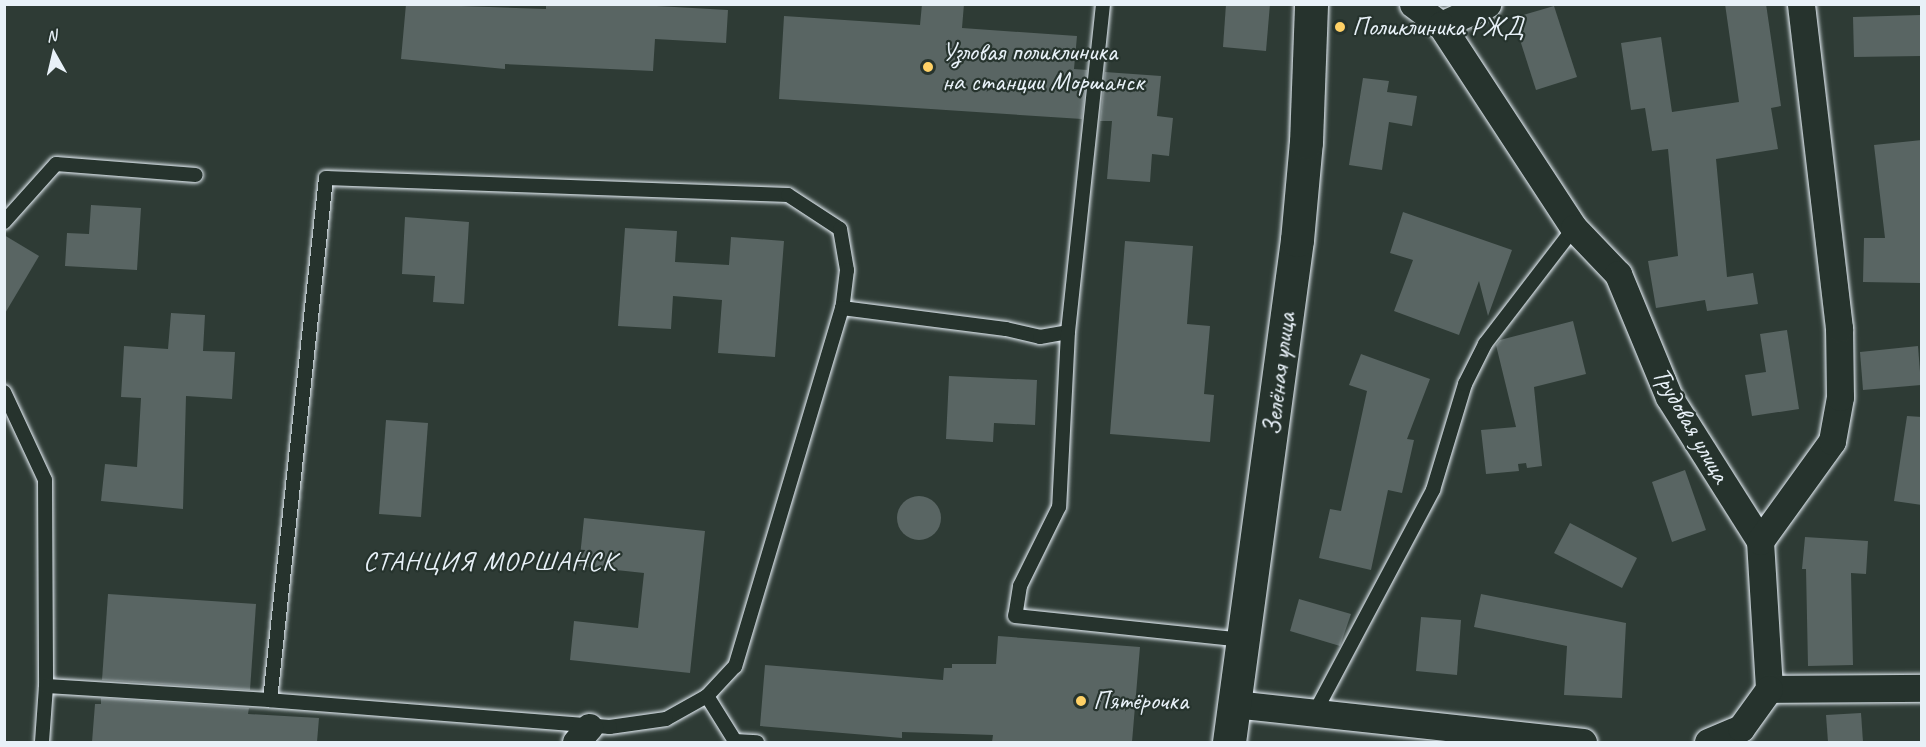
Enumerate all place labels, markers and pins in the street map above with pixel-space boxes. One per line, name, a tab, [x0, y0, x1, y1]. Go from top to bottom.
place label: Поликлиника РЖД	[1352, 11, 1523, 43]
marker: Поликлиника РЖД	[1333, 20, 1347, 34]
place label: Узловая поликлиника на станции Моршанск	[942, 36, 1147, 98]
marker: Узловая поликлиника на станции Моршанск	[919, 58, 937, 76]
place label: Пятёрочка	[1093, 685, 1188, 717]
marker: Пятёрочка	[1074, 694, 1088, 708]

